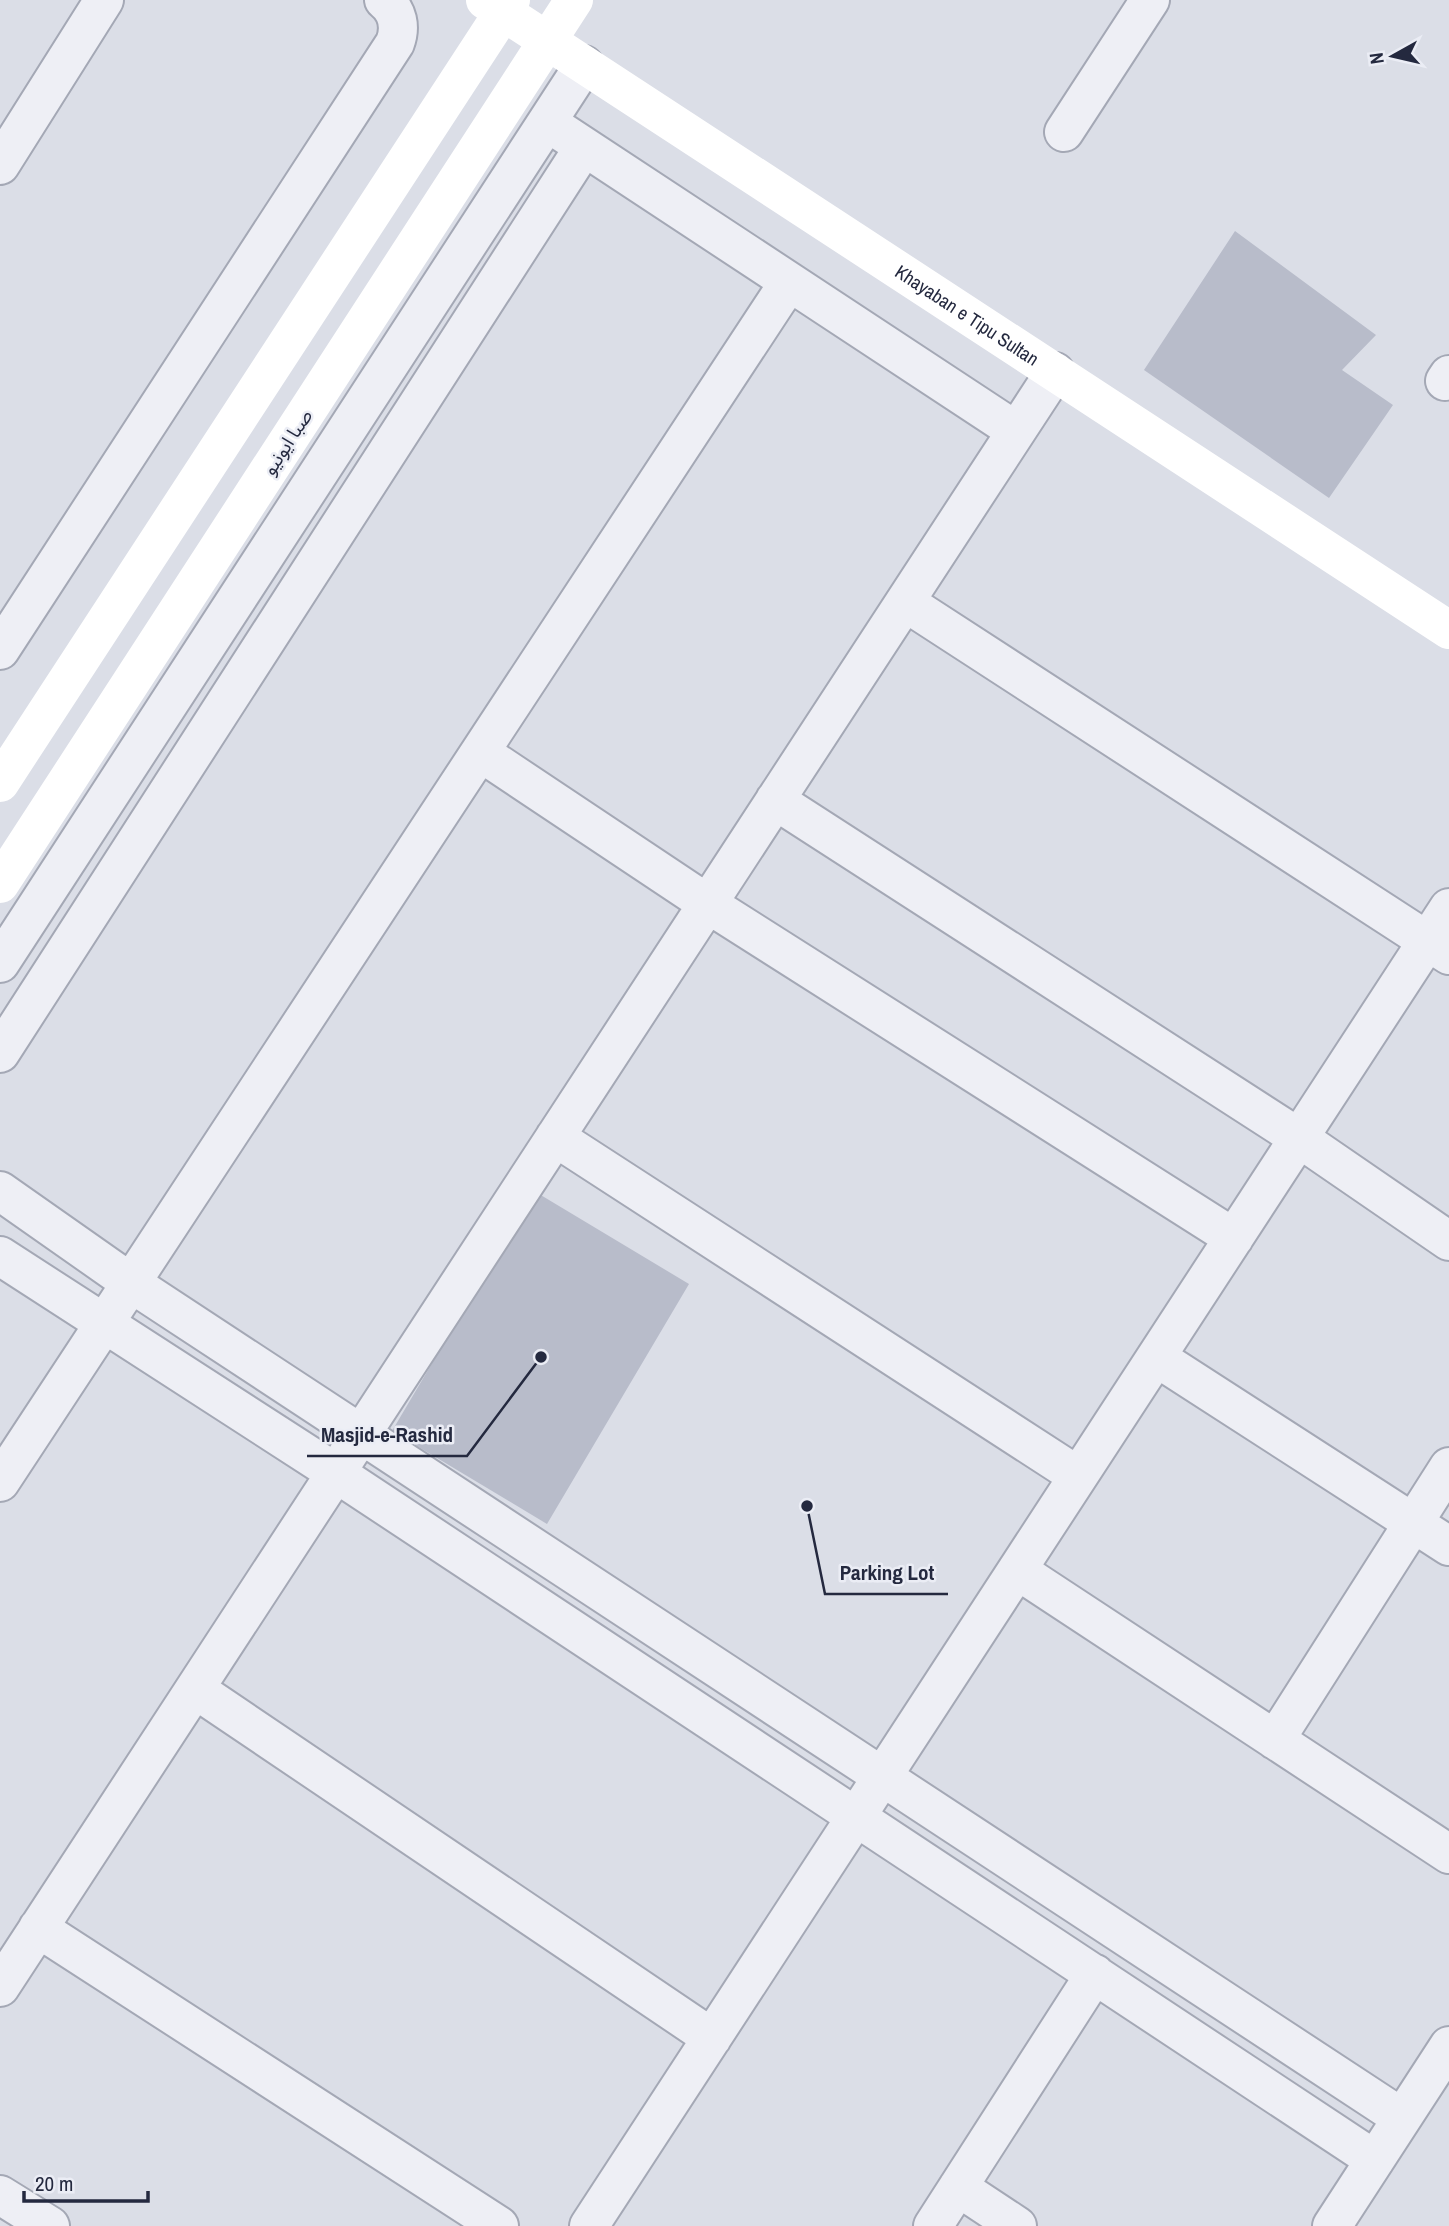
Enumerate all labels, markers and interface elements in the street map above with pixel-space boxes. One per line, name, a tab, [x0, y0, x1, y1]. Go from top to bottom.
north arrow	[1358, 21, 1428, 91]
text: N	[1363, 51, 1390, 66]
street label: Khayaban e Tipu Sultan	[890, 259, 1044, 372]
street label: صبا ایونیو	[256, 404, 318, 480]
callout: Masjid-e-Rashid	[307, 1414, 467, 1456]
text: Masjid-e-Rashid	[321, 1420, 453, 1449]
callout: Parking Lot	[825, 1552, 948, 1594]
text: Parking Lot	[840, 1558, 935, 1587]
scale bar	[24, 2160, 149, 2204]
text: 20 m	[35, 2169, 73, 2198]

